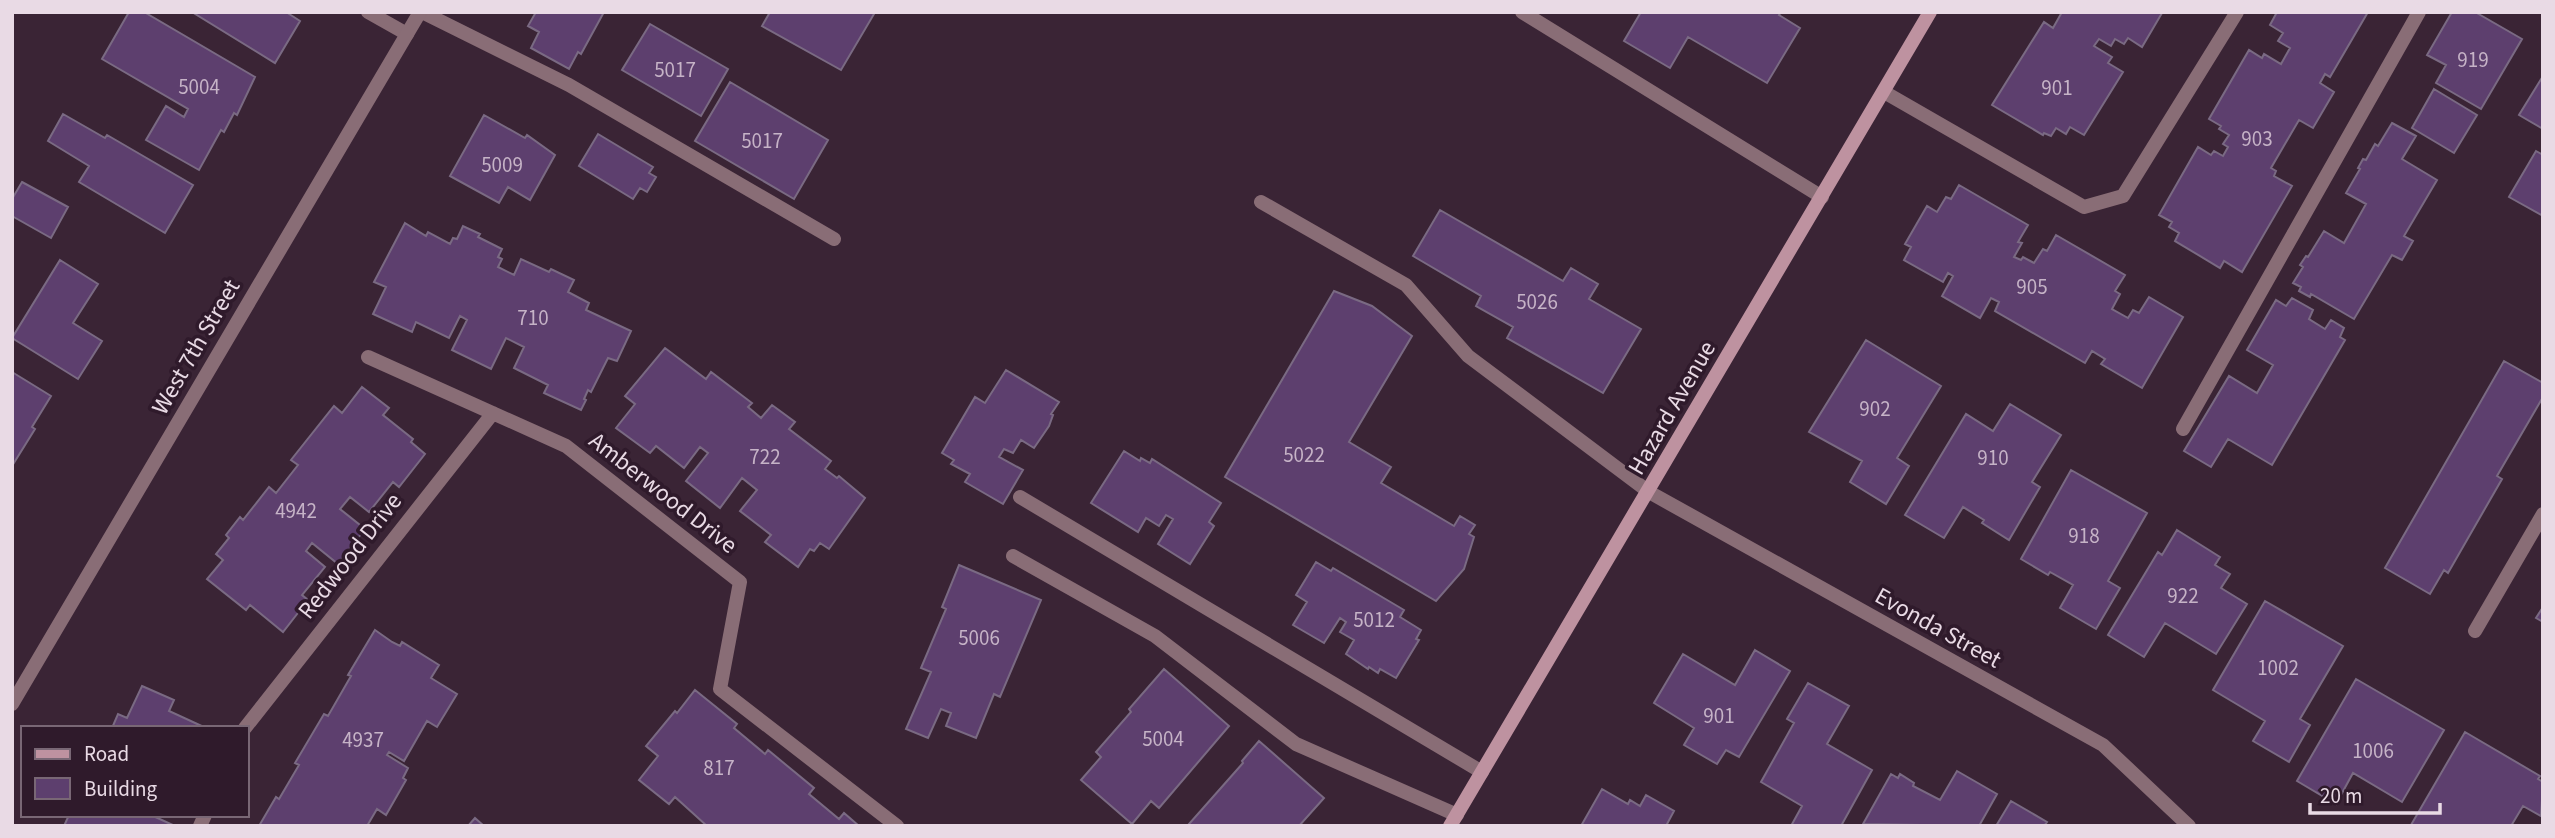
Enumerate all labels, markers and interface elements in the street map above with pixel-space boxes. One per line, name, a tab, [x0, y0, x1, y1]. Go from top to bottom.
house number: 919	[2457, 45, 2489, 75]
house number: 5017	[654, 55, 696, 85]
house number: 5004	[178, 72, 220, 102]
house number: 901	[2041, 73, 2073, 103]
house number: 903	[2241, 124, 2273, 154]
house number: 5017	[741, 126, 783, 156]
house number: 5009	[481, 150, 523, 180]
house number: 905	[2016, 272, 2048, 302]
street label: West 7th Street	[143, 273, 249, 421]
house number: 5026	[1516, 287, 1558, 317]
house number: 710	[517, 303, 549, 333]
street label: Hazard Avenue	[1619, 334, 1725, 482]
house number: 902	[1859, 394, 1891, 424]
street label: Amberwood Drive	[581, 424, 745, 562]
house number: 5022	[1283, 440, 1325, 470]
house number: 722	[749, 442, 781, 472]
house number: 910	[1977, 443, 2009, 473]
street label: Redwood Drive	[289, 485, 411, 627]
house number: 4942	[275, 496, 317, 526]
house number: 918	[2068, 521, 2100, 551]
street label: Evonda Street	[1868, 579, 2008, 677]
house number: 922	[2167, 581, 2199, 611]
house number: 5012	[1353, 605, 1395, 635]
house number: 5006	[958, 623, 1000, 653]
house number: 1002	[2257, 653, 2299, 683]
house number: 901	[1703, 701, 1735, 731]
house number: 5004	[1142, 724, 1184, 754]
house number: 4937	[342, 725, 384, 755]
legend	[21, 726, 248, 817]
house number: 1006	[2352, 736, 2394, 766]
text: Road	[84, 739, 129, 769]
house number: 817	[703, 753, 735, 783]
scale bar	[2310, 772, 2440, 816]
text: Building	[84, 774, 158, 804]
text: 20 m	[2320, 781, 2362, 811]

